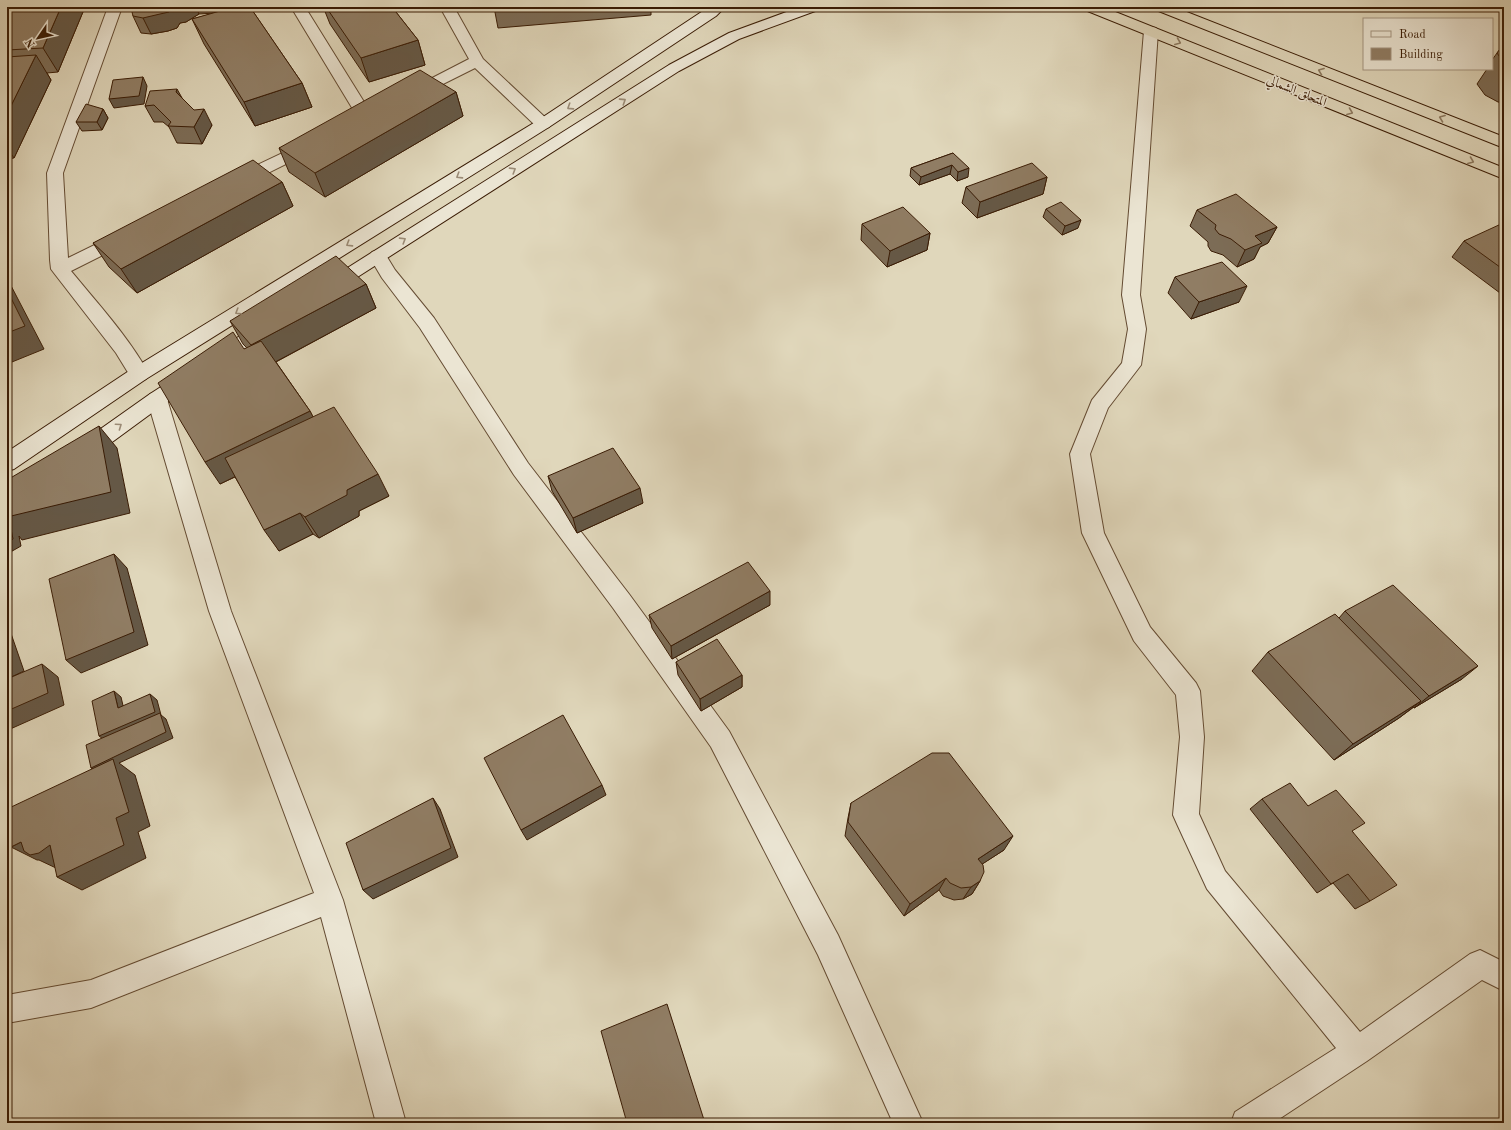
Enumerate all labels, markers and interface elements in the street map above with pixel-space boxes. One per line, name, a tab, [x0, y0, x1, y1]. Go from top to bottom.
north arrow	[18, 18, 58, 58]
legend	[1363, 18, 1493, 70]
text: Road	[1399, 29, 1426, 41]
text: N	[24, 36, 38, 49]
one-way arrow	[1173, 37, 1181, 45]
text: Building	[1399, 49, 1443, 61]
one-way arrow	[1317, 67, 1324, 75]
street label: المتحلق الشمالي	[1263, 73, 1328, 113]
one-way arrow	[619, 98, 626, 105]
one-way arrow	[567, 102, 574, 109]
one-way arrow	[1347, 107, 1354, 115]
one-way arrow	[1438, 115, 1445, 123]
one-way arrow	[1467, 156, 1474, 164]
one-way arrow	[509, 168, 516, 175]
one-way arrow	[456, 171, 463, 178]
one-way arrow	[399, 237, 406, 244]
one-way arrow	[346, 239, 353, 247]
one-way arrow	[235, 308, 242, 315]
one-way arrow	[115, 423, 122, 431]

